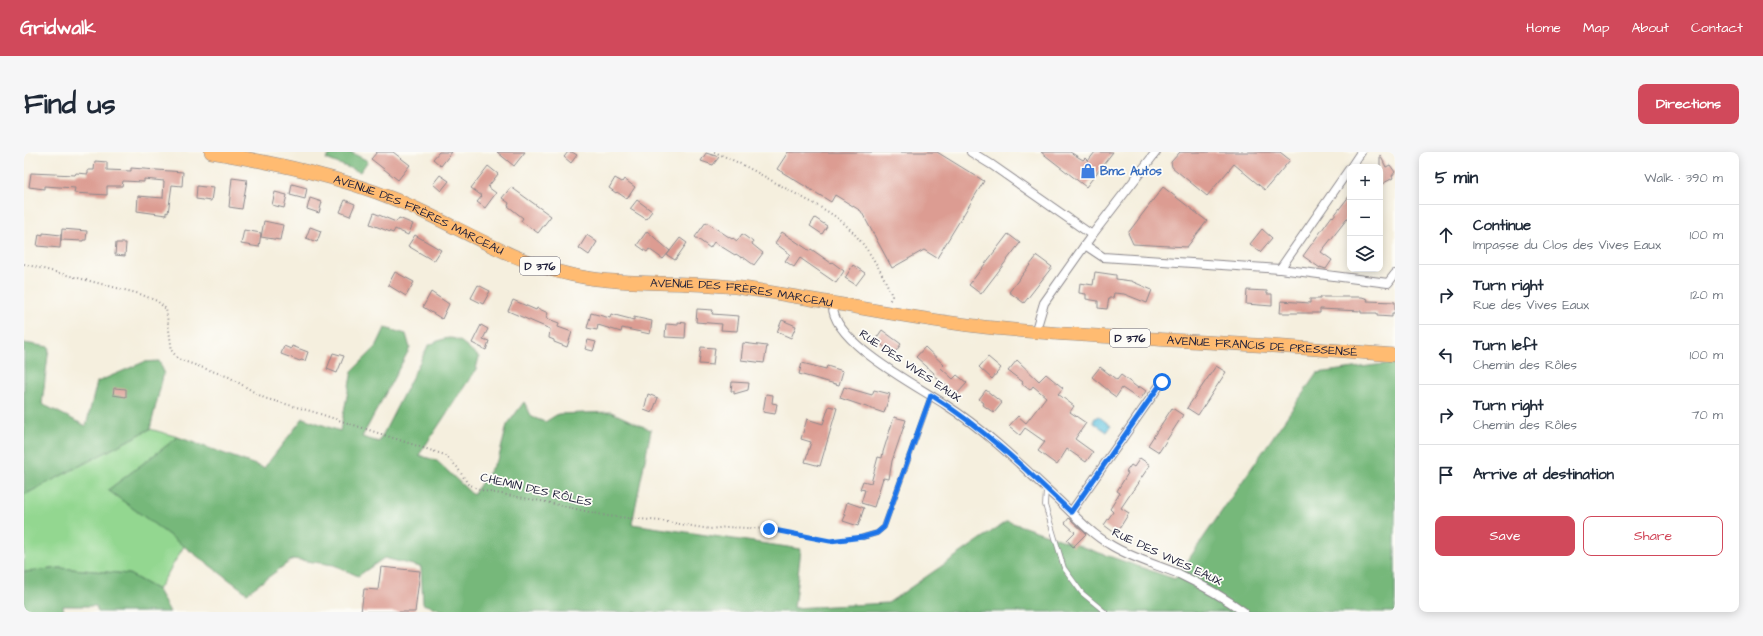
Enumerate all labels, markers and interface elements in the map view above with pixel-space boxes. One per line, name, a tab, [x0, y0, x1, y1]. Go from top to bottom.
text: Gridwalk	[20, 15, 96, 42]
text: Home	[1526, 18, 1561, 38]
text: Map	[1583, 18, 1609, 38]
text: About	[1631, 18, 1669, 38]
text: Contact	[1691, 18, 1743, 38]
button: Directions	[1638, 84, 1739, 124]
text: Find us	[24, 85, 115, 124]
shop icon: Bmc Autos	[1079, 162, 1097, 180]
place label: Bmc Autos	[1100, 163, 1162, 180]
map controls	[1347, 164, 1383, 272]
button: +	[1347, 164, 1383, 200]
text: 5 min	[1435, 166, 1478, 190]
text: Walk · 390 m	[1644, 169, 1723, 187]
street label: AVENUE DES FRÈRES MARCEAU	[332, 170, 507, 259]
button: −	[1347, 200, 1383, 236]
text: Continue	[1473, 215, 1531, 236]
icon: ahead	[1435, 224, 1457, 246]
text: 100 m	[1690, 226, 1723, 244]
button: layers	[1347, 236, 1383, 272]
text: Impasse du Clos des Vives Eaux	[1473, 236, 1661, 254]
road number: D 376	[520, 257, 560, 275]
street label: AVENUE DES FRÈRES MARCEAU	[650, 274, 835, 312]
text: Turn right	[1473, 275, 1544, 296]
icon: right	[1435, 284, 1457, 306]
text: 120 m	[1690, 286, 1723, 304]
text: Rue des Vives Eaux	[1473, 296, 1589, 314]
street label: RUE DES VIVES EAUX	[856, 325, 964, 407]
road number: D 376	[1110, 329, 1150, 347]
street label: AVENUE FRANCIS DE PRESSENSÉ	[1166, 331, 1358, 361]
text: Turn left	[1473, 335, 1537, 356]
icon: left	[1435, 344, 1457, 366]
text: 100 m	[1690, 346, 1723, 364]
text: Chemin des Rôles	[1473, 356, 1577, 374]
route start	[1153, 373, 1171, 391]
text: Turn right	[1473, 395, 1544, 416]
icon: right	[1435, 404, 1457, 426]
text: 70 m	[1691, 406, 1723, 424]
text: Chemin des Rôles	[1473, 416, 1577, 434]
icon: arrive	[1435, 464, 1457, 486]
text: Arrive at destination	[1473, 464, 1614, 485]
street label: CHEMIN DES RÔLES	[479, 469, 594, 511]
button: Save	[1435, 516, 1575, 556]
button: Share	[1583, 516, 1723, 556]
route end	[760, 520, 778, 538]
street label: RUE DES VIVES EAUX	[1109, 524, 1225, 590]

